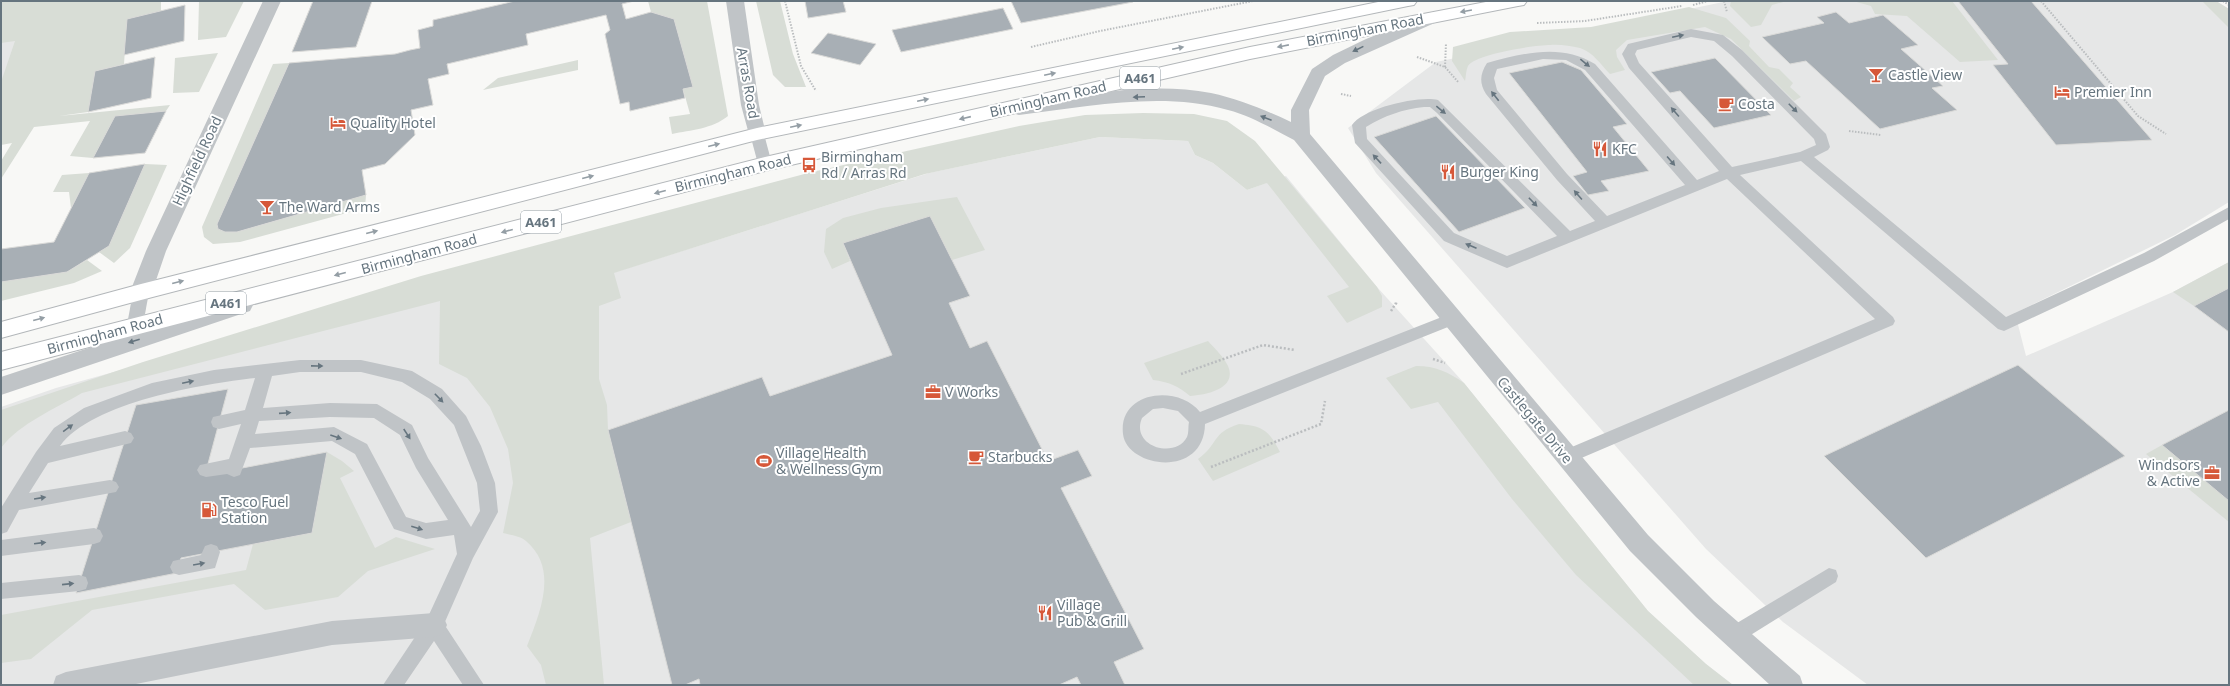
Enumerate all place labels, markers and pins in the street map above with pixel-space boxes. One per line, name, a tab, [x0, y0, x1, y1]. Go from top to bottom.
place label: Castle View	[1888, 65, 1962, 84]
bar icon: Castle View	[1867, 66, 1885, 84]
place label: Premier Inn	[2074, 82, 2152, 101]
hotel icon: Premier Inn	[2053, 83, 2071, 101]
place label: Costa	[1738, 94, 1775, 113]
cafe icon: Costa	[1717, 95, 1735, 113]
place label: Quality Hotel	[350, 113, 436, 132]
hotel icon: Quality Hotel	[329, 114, 347, 132]
place label: KFC	[1612, 139, 1637, 158]
restaurant icon: KFC	[1591, 140, 1609, 158]
place label: Birmingham Rd / Arras Rd	[821, 147, 907, 182]
bus stop icon: Birmingham Rd / Arras Rd	[800, 156, 818, 174]
place label: Burger King	[1460, 162, 1539, 181]
restaurant icon: Burger King	[1439, 163, 1457, 181]
place label: The Ward Arms	[279, 197, 380, 216]
bar icon: The Ward Arms	[258, 198, 276, 216]
place label: V Works	[945, 382, 999, 401]
office icon: V Works	[924, 383, 942, 401]
place label: Village Health & Wellness Gym	[776, 443, 882, 478]
place label: Starbucks	[988, 447, 1053, 466]
cafe icon: Starbucks	[967, 448, 985, 466]
sports icon: Village Health & Wellness Gym	[755, 452, 773, 470]
place label: Windsors & Active	[2138, 455, 2200, 490]
office icon: Windsors & Active	[2203, 464, 2221, 482]
place label: Tesco Fuel Station	[221, 492, 289, 527]
fuel station icon: Tesco Fuel Station	[200, 501, 218, 519]
place label: Village Pub & Grill	[1057, 595, 1127, 630]
restaurant icon: Village Pub & Grill	[1036, 604, 1054, 622]

